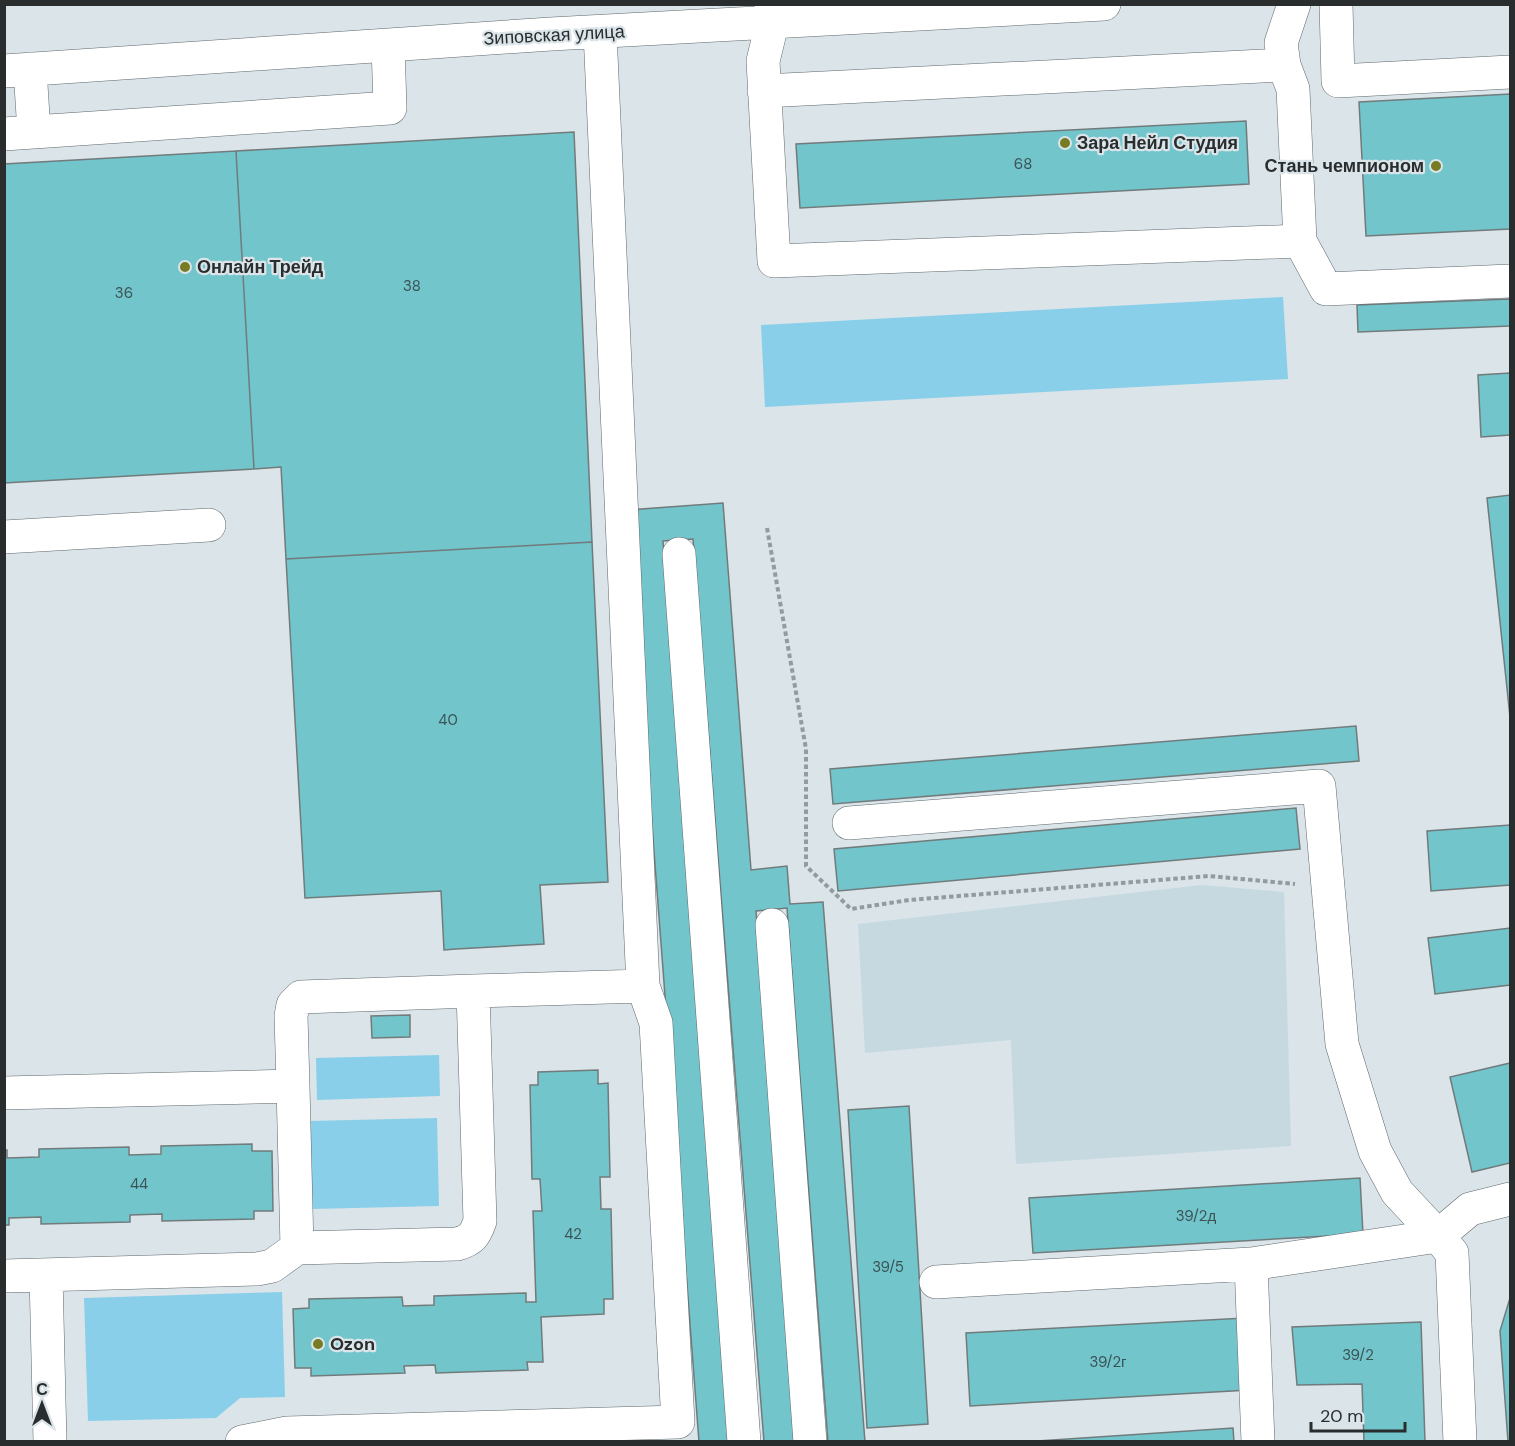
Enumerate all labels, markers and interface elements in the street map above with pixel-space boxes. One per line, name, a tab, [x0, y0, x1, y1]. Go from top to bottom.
street label: Зиповская улица	[483, 19, 626, 51]
place label: Зара Нейл Студия	[1077, 131, 1238, 155]
marker: Зара Нейл Студия	[1058, 136, 1072, 150]
house number: 68	[1014, 154, 1032, 174]
place label: Стань чемпионом	[1265, 154, 1424, 178]
marker: Стань чемпионом	[1429, 159, 1443, 173]
place label: Онлайн Трейд	[197, 255, 324, 279]
marker: Онлайн Трейд	[178, 260, 192, 274]
house number: 38	[403, 276, 421, 296]
house number: 36	[115, 283, 133, 303]
house number: 40	[438, 710, 458, 730]
house number: 44	[130, 1174, 148, 1194]
house number: 39/2д	[1176, 1206, 1216, 1226]
house number: 42	[564, 1224, 582, 1244]
house number: 39/5	[872, 1257, 904, 1277]
place label: Ozon	[330, 1332, 375, 1356]
marker: Ozon	[311, 1337, 325, 1351]
house number: 39/2	[1342, 1345, 1374, 1365]
house number: 39/2г	[1089, 1352, 1127, 1372]
north arrow	[12, 1374, 72, 1434]
text: С	[36, 1379, 48, 1400]
scale bar	[1311, 1395, 1406, 1433]
text: 20 m	[1320, 1404, 1363, 1428]

